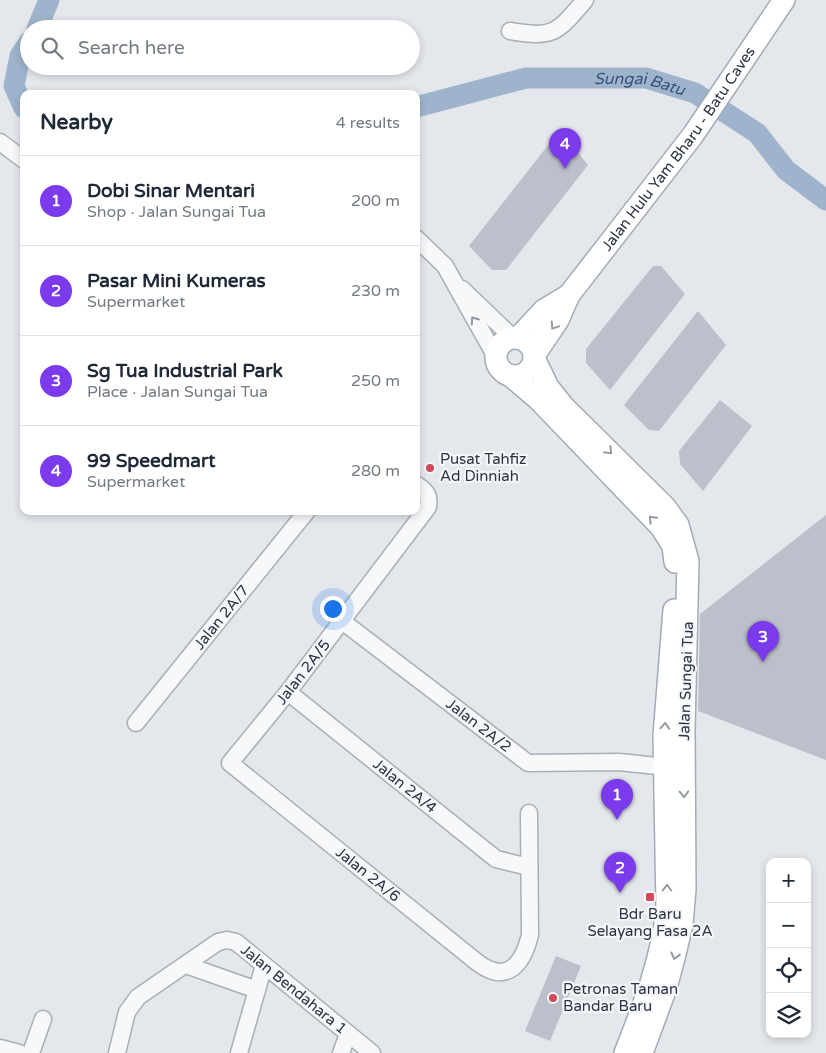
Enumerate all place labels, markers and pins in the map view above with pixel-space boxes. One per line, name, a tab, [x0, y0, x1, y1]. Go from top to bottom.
pin: 4	[549, 128, 581, 169]
place label: Pusat Tahfiz Ad Dinniah	[440, 450, 527, 485]
marker: Pusat Tahfiz Ad Dinniah	[424, 462, 436, 474]
pin: 3	[747, 621, 779, 662]
pin: 1	[601, 779, 633, 820]
pin: 2	[604, 852, 636, 893]
marker: Bdr Baru Selayang Fasa 2A	[644, 891, 656, 903]
place label: Bdr Baru Selayang Fasa 2A	[587, 905, 713, 940]
place label: Petronas Taman Bandar Baru	[563, 980, 678, 1015]
marker: Petronas Taman Bandar Baru	[547, 992, 559, 1004]

